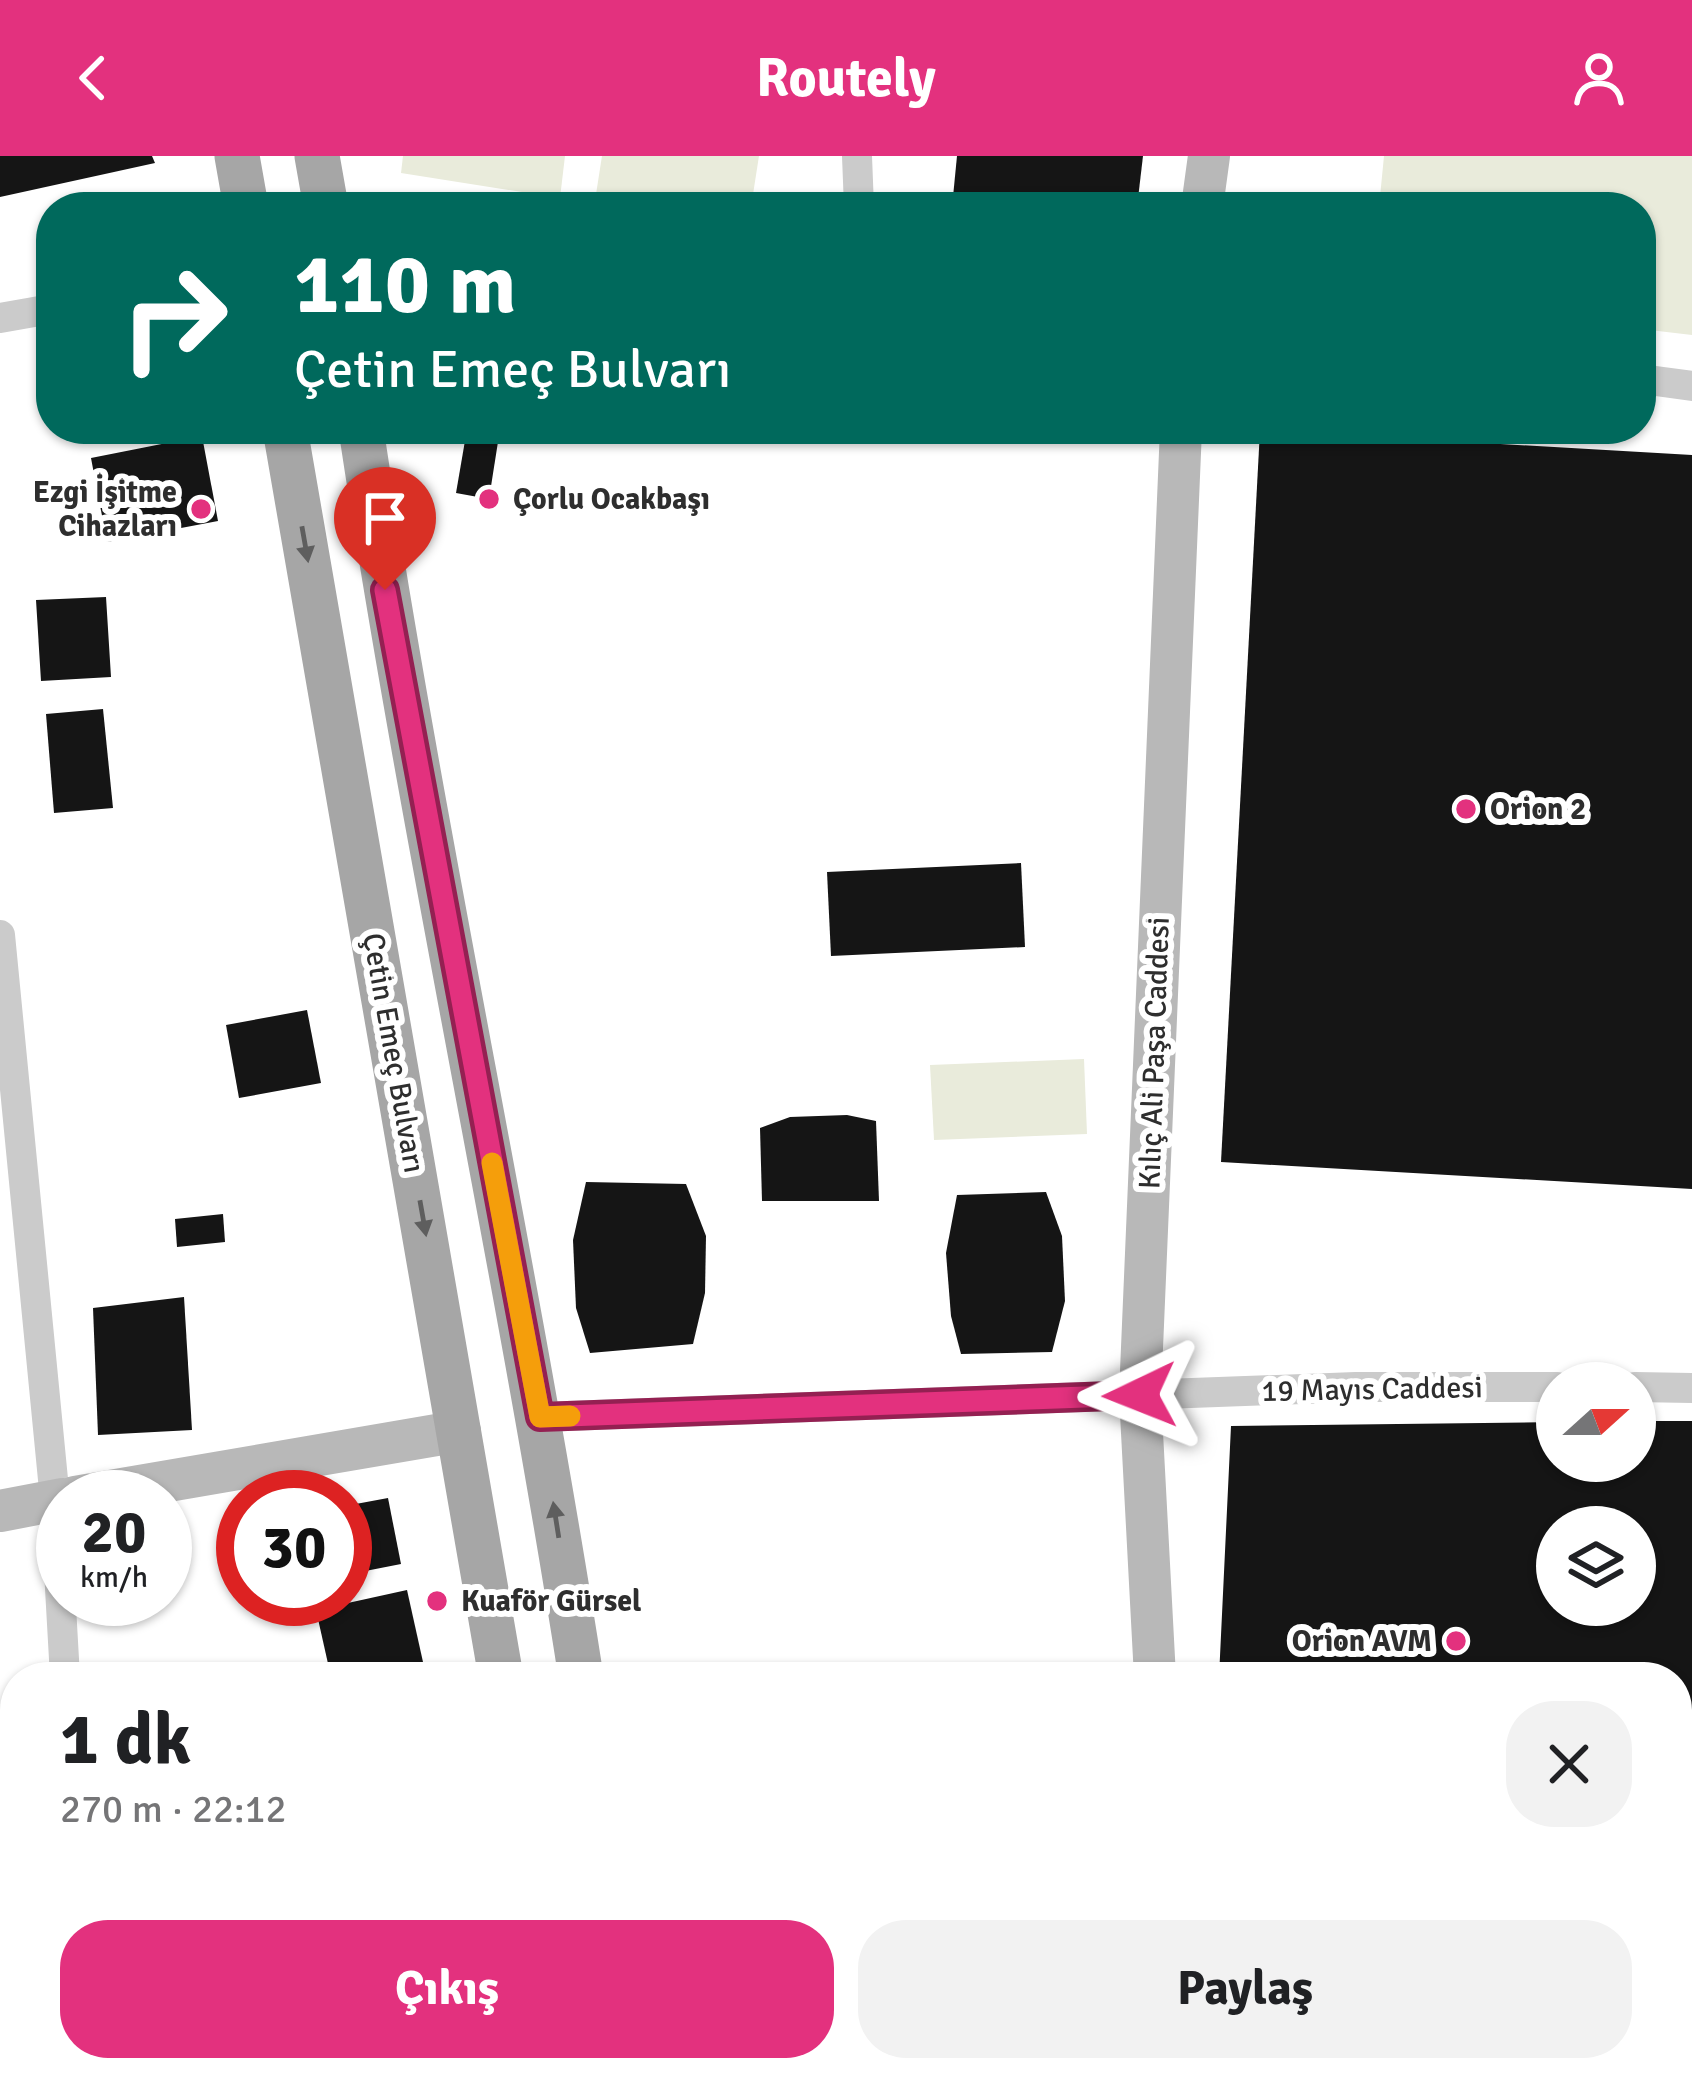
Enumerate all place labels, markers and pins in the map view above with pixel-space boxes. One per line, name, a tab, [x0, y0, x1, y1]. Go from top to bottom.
pin	[334, 467, 436, 590]
place label: Ezgi İşitme Cihazları	[33, 474, 177, 545]
place label: Çorlu Ocakbaşı	[513, 481, 710, 518]
marker: Çorlu Ocakbaşı	[476, 486, 502, 512]
marker: Ezgi İşitme Cihazları	[188, 496, 214, 522]
place label: Orion 2	[1490, 791, 1586, 828]
marker: Orion 2	[1453, 796, 1479, 822]
place label: Kuaför Gürsel	[461, 1583, 641, 1620]
marker: Kuaför Gürsel	[424, 1588, 450, 1614]
place label: Orion AVM	[1292, 1623, 1432, 1660]
marker: Orion AVM	[1443, 1628, 1469, 1654]

